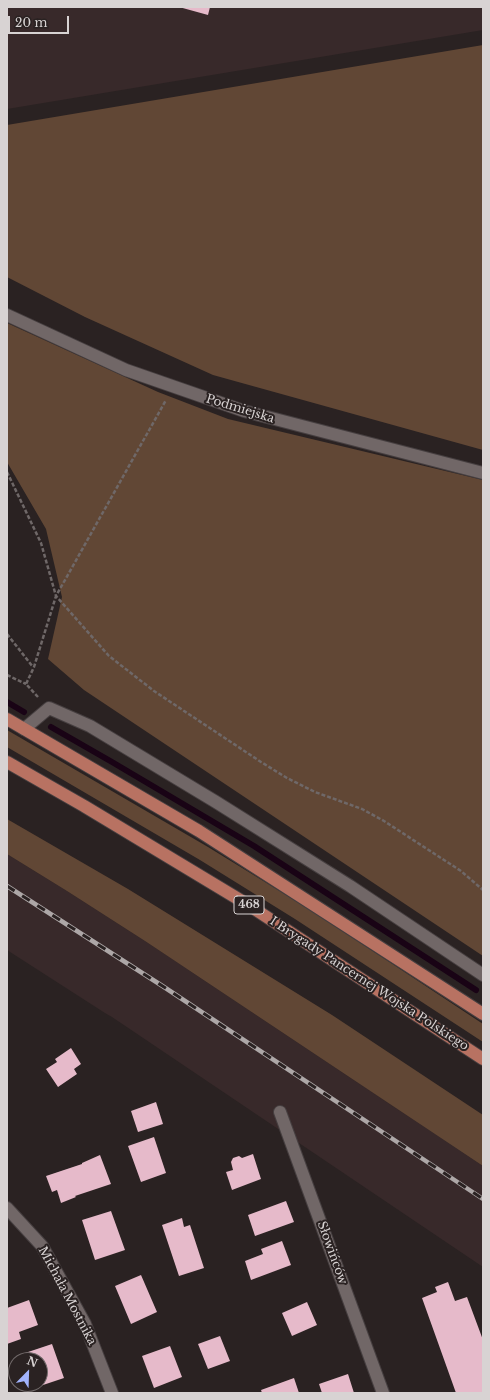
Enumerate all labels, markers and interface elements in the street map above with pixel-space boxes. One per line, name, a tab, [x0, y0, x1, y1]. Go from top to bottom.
scale bar	[10, 8, 71, 34]
text: 20 m	[15, 15, 47, 30]
street label: Podmiejska	[204, 392, 276, 426]
road number: 468	[234, 896, 264, 914]
street label: I Brygady Pancernej Wojska Polskiego	[267, 914, 471, 1054]
street label: Słowińców	[314, 1219, 350, 1287]
street label: Michała Mostnika	[35, 1244, 99, 1348]
north arrow	[8, 1352, 48, 1392]
text: N	[25, 1353, 40, 1370]

